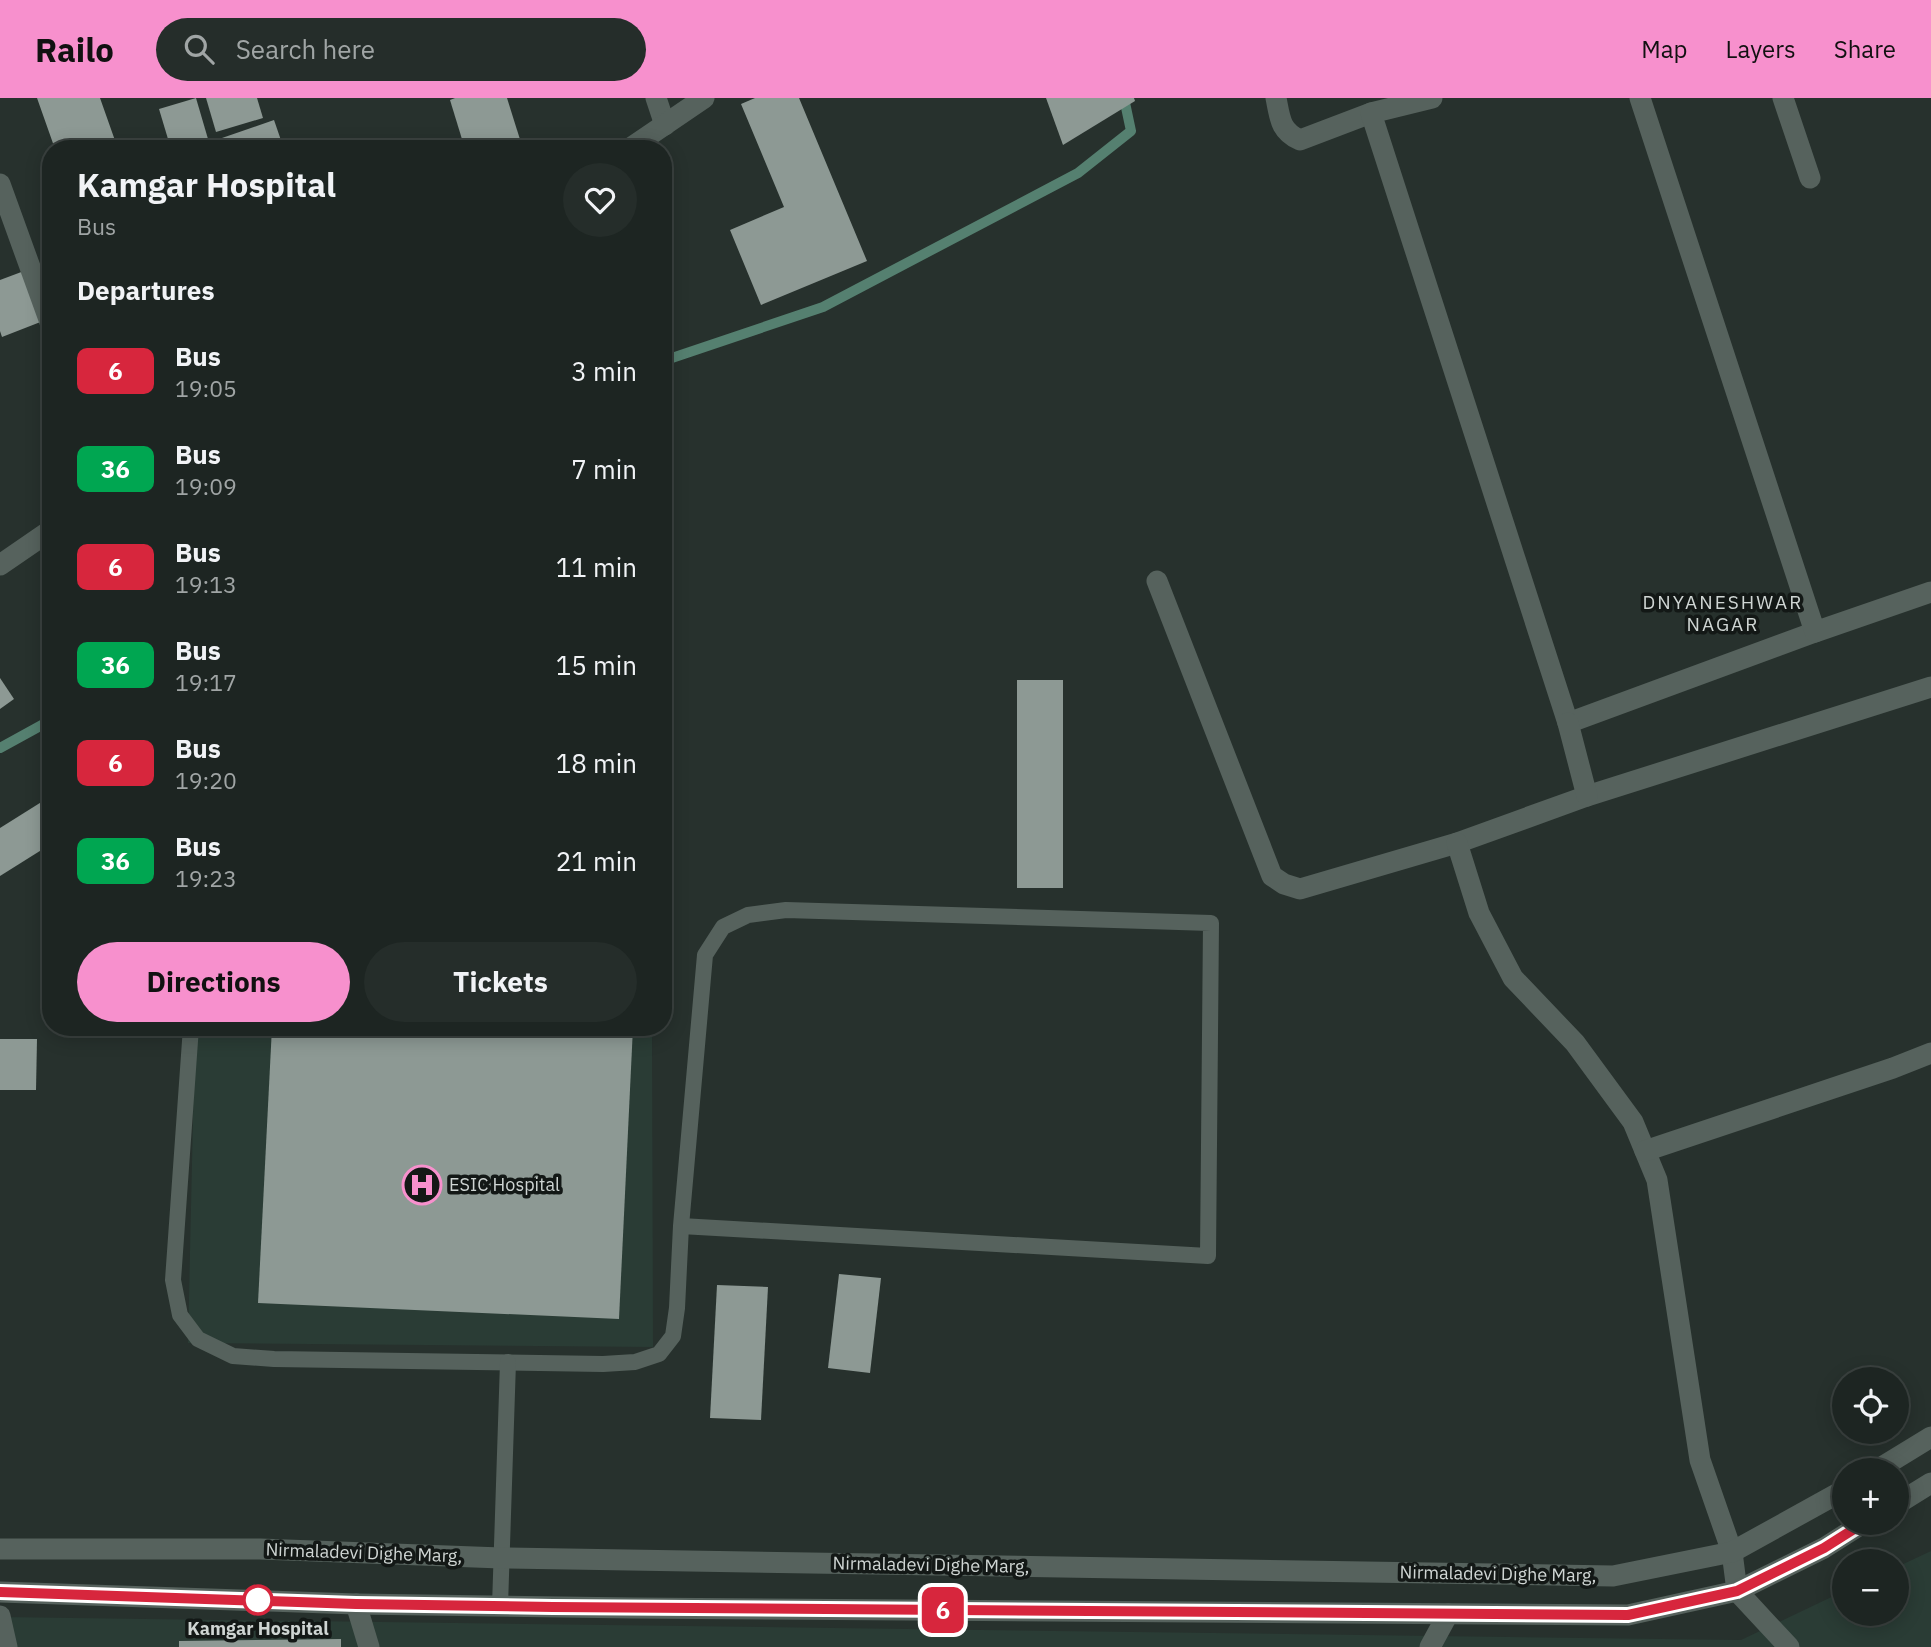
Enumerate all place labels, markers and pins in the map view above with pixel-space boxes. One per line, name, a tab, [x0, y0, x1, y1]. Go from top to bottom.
hospital icon: ESIC Hospital	[401, 1164, 443, 1206]
place label: ESIC Hospital	[449, 1173, 560, 1196]
marker: Kamgar Hospital	[243, 1585, 273, 1615]
place label: Kamgar Hospital	[187, 1617, 329, 1640]

